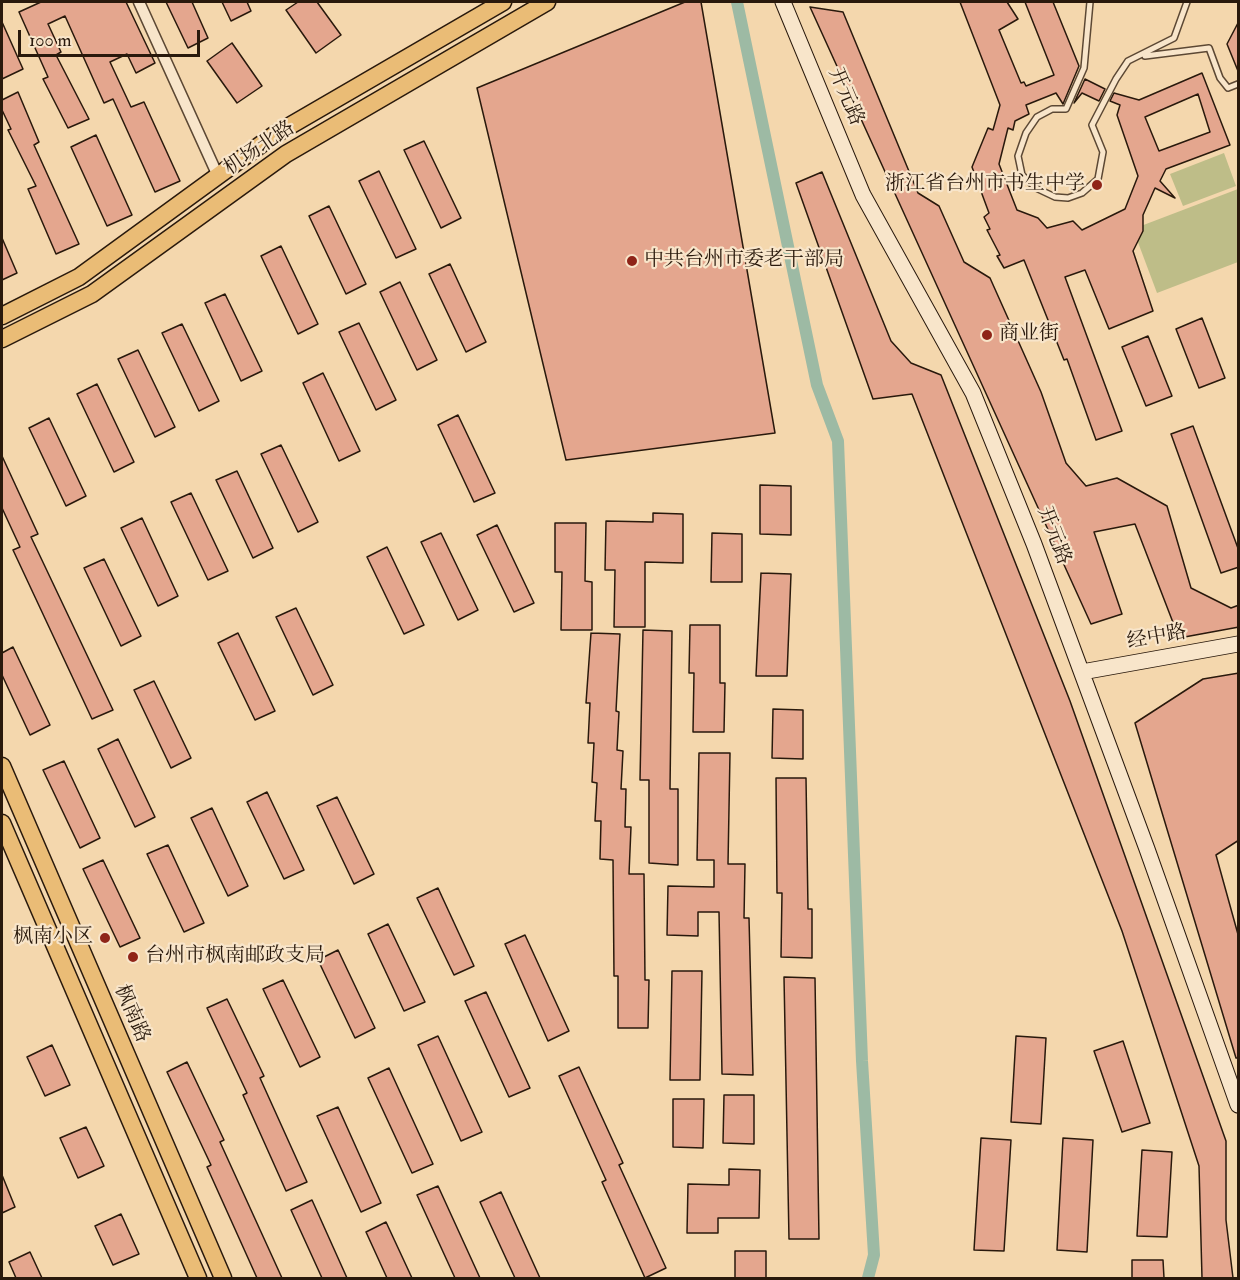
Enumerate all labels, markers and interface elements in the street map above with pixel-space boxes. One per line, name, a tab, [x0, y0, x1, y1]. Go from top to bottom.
scale bar	[21, 18, 202, 56]
text: 100 m	[29, 29, 72, 52]
street label: 开元路	[822, 65, 868, 129]
street label: 机场北路	[220, 117, 300, 181]
place label: 浙江省台州市书生中学	[885, 173, 1085, 197]
marker: 浙江省台州市书生中学	[1090, 178, 1104, 192]
place label: 中共台州市委老干部局	[644, 249, 844, 273]
marker: 中共台州市委老干部局	[625, 254, 639, 268]
place label: 商业街	[999, 323, 1059, 347]
marker: 商业街	[980, 328, 994, 342]
street label: 开元路	[1031, 504, 1075, 568]
street label: 经中路	[1125, 621, 1189, 655]
place label: 枫南小区	[13, 926, 93, 950]
marker: 枫南小区	[98, 931, 112, 945]
place label: 台州市枫南邮政支局	[145, 945, 325, 969]
marker: 台州市枫南邮政支局	[126, 950, 140, 964]
street label: 枫南路	[108, 982, 154, 1046]

